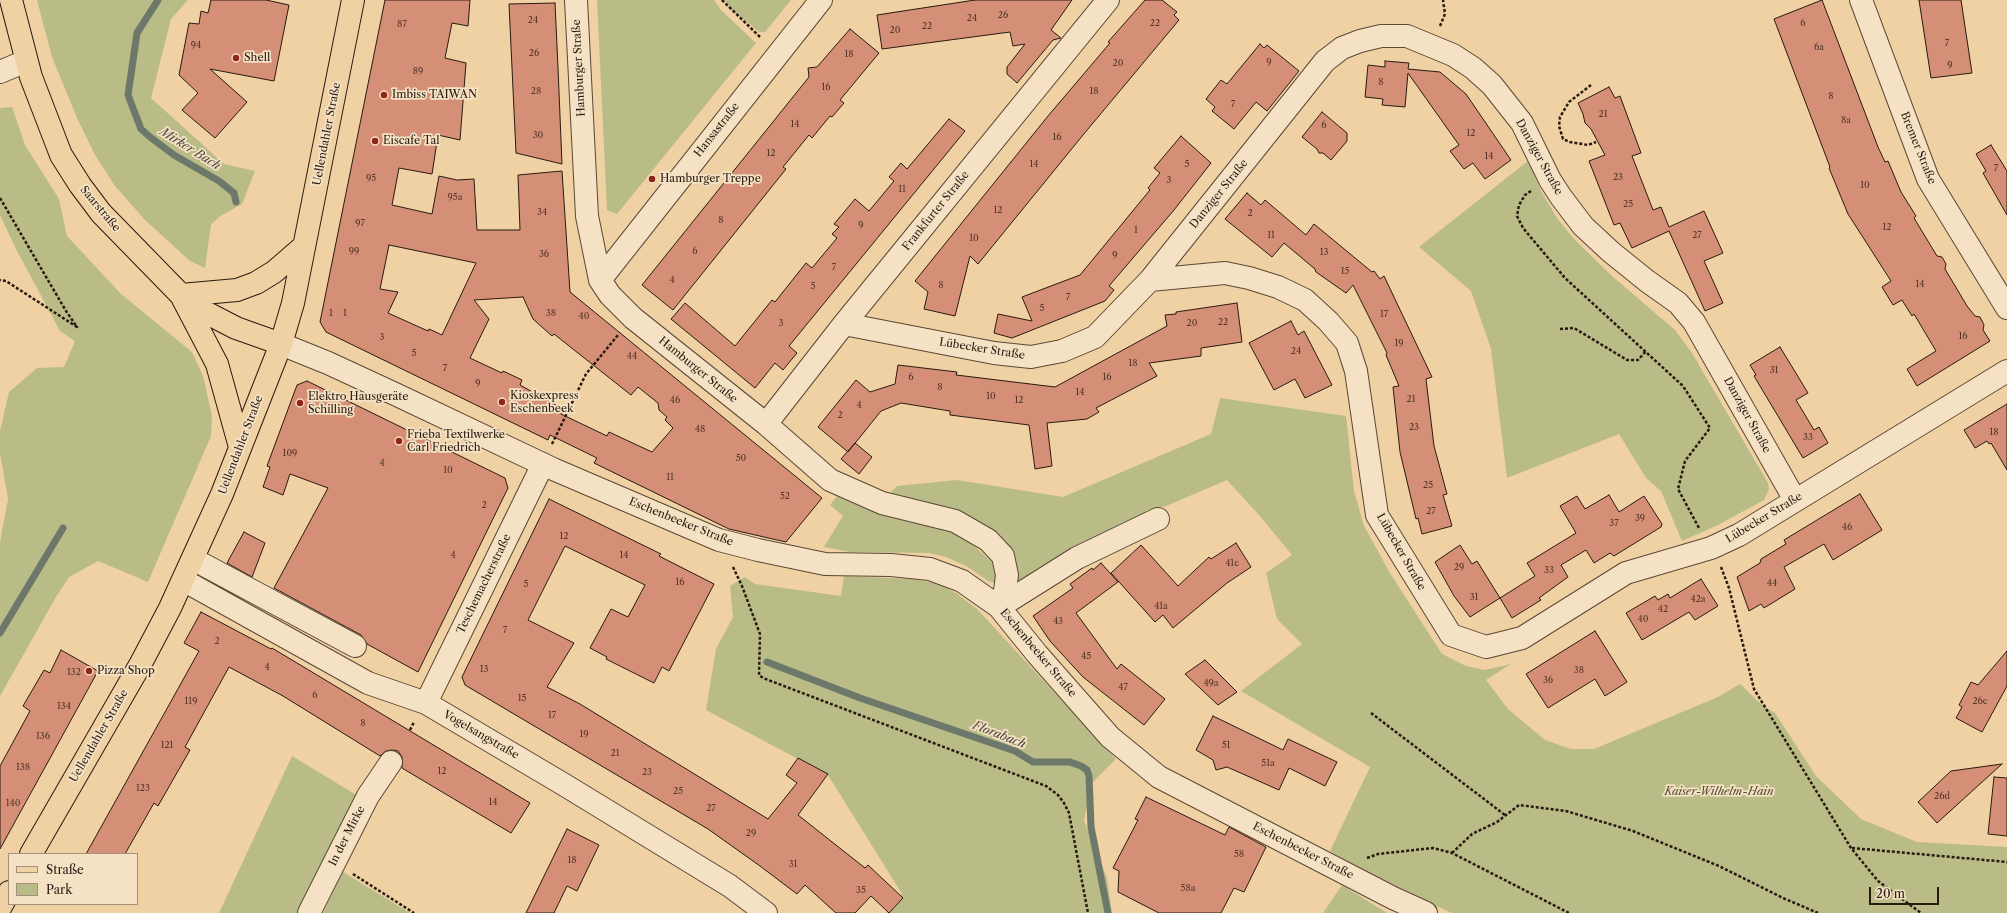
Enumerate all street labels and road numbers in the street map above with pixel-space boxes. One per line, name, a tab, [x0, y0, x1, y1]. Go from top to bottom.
street label: Hamburger Straße	[570, 19, 588, 117]
street label: Uellendahler Straße	[311, 81, 343, 187]
street label: Hansastraße	[692, 100, 742, 160]
street label: Bremer Straße	[1897, 110, 1939, 186]
street label: Danziger Straße	[1513, 117, 1565, 197]
street label: Danziger Straße	[1187, 157, 1251, 231]
street label: Frankfurter Straße	[900, 169, 972, 253]
street label: Saarstraße	[77, 183, 123, 235]
street label: Hamburger Straße	[656, 334, 740, 406]
street label: Lübecker Straße	[938, 336, 1026, 362]
street label: Danziger Straße	[1721, 375, 1773, 455]
street label: Uellendahler Straße	[216, 394, 266, 496]
street label: Lübecker Straße	[1723, 490, 1805, 546]
street label: Eschenbeeker Straße	[627, 495, 735, 549]
street label: Lübecker Straße	[1374, 511, 1428, 593]
street label: Teschemacherstraße	[454, 532, 514, 636]
street label: Eschenbeeker Straße	[997, 606, 1079, 700]
street label: Uellendahler Straße	[67, 687, 131, 785]
street label: Vogelsangstraße	[441, 708, 521, 762]
street label: In der Mirke	[326, 804, 368, 868]
street label: Eschenbeeker Straße	[1250, 820, 1356, 882]

